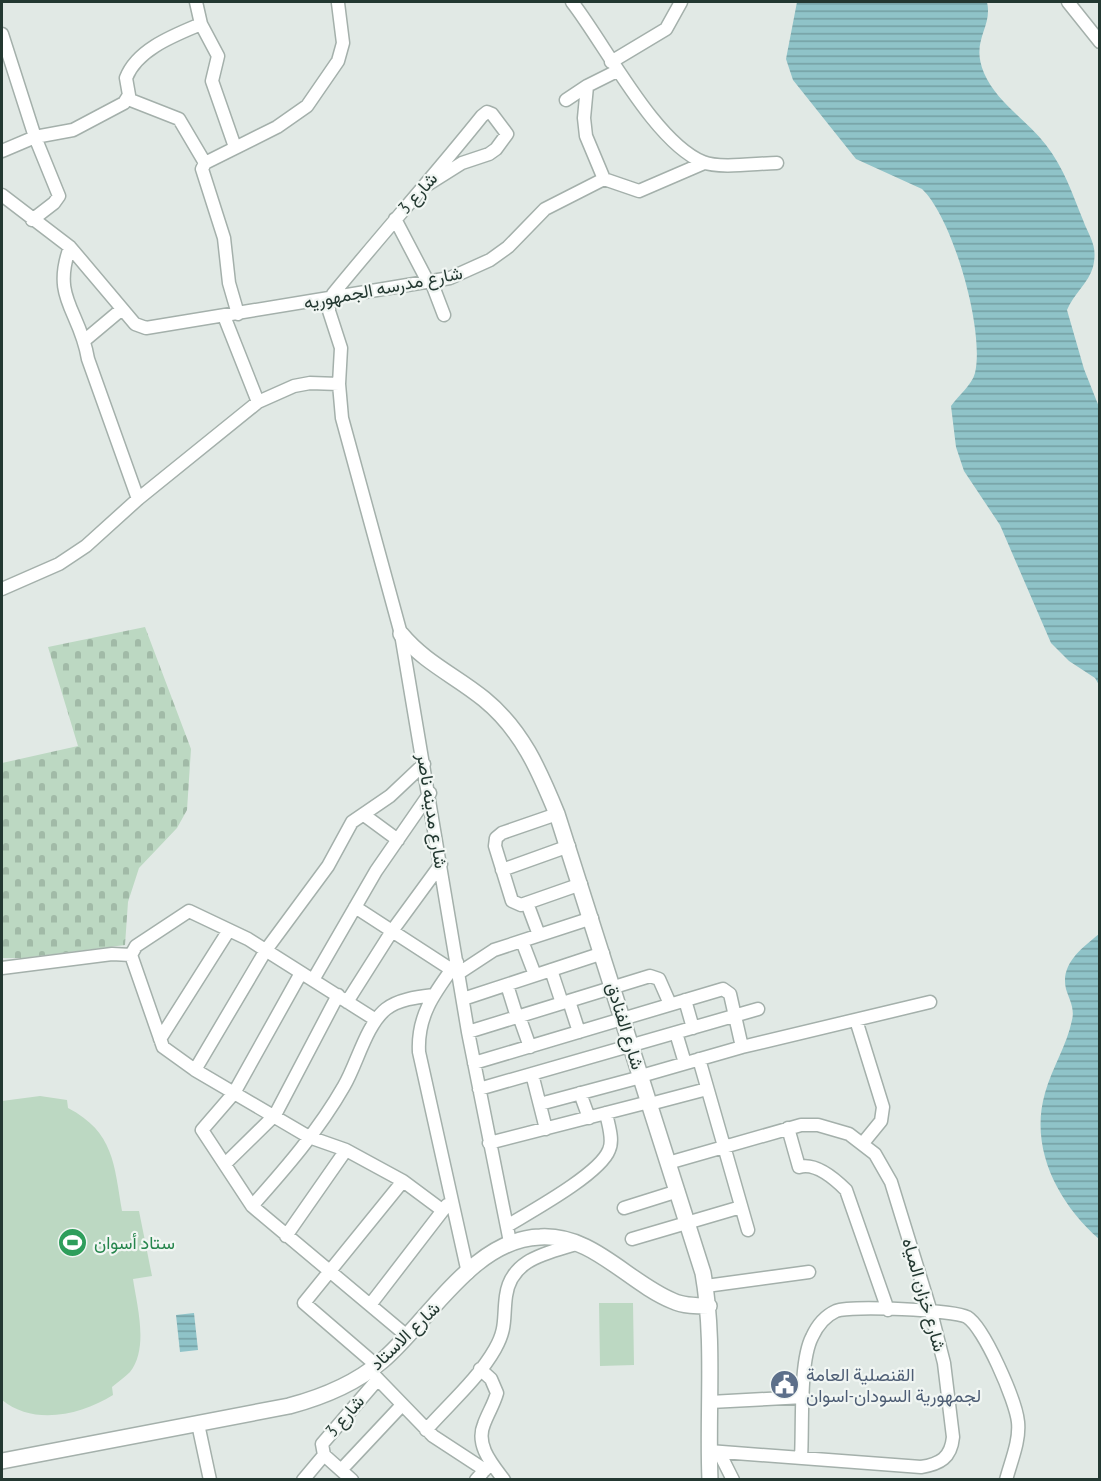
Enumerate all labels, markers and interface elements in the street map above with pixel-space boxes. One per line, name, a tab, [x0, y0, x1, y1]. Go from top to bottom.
street label: شارع 3	[393, 167, 443, 219]
street label: شارع مدرسه الجمهوريه	[302, 261, 464, 315]
street label: شارع مدينه ناصر	[411, 751, 453, 870]
street label: شارع الفنادق	[600, 979, 650, 1073]
sports icon: ستاد أسوان	[57, 1227, 89, 1259]
place label: ستاد أسوان	[94, 1231, 175, 1254]
street label: شارع خزان المياه	[896, 1235, 952, 1355]
street label: شارع الاستاد	[365, 1297, 445, 1375]
place label: القنصلية العامة لجمهورية السودان-اسوان	[806, 1363, 981, 1407]
public building icon: القنصلية العامة لجمهورية السودان-اسوان	[769, 1369, 801, 1401]
street label: شارع 3	[320, 1390, 370, 1442]

